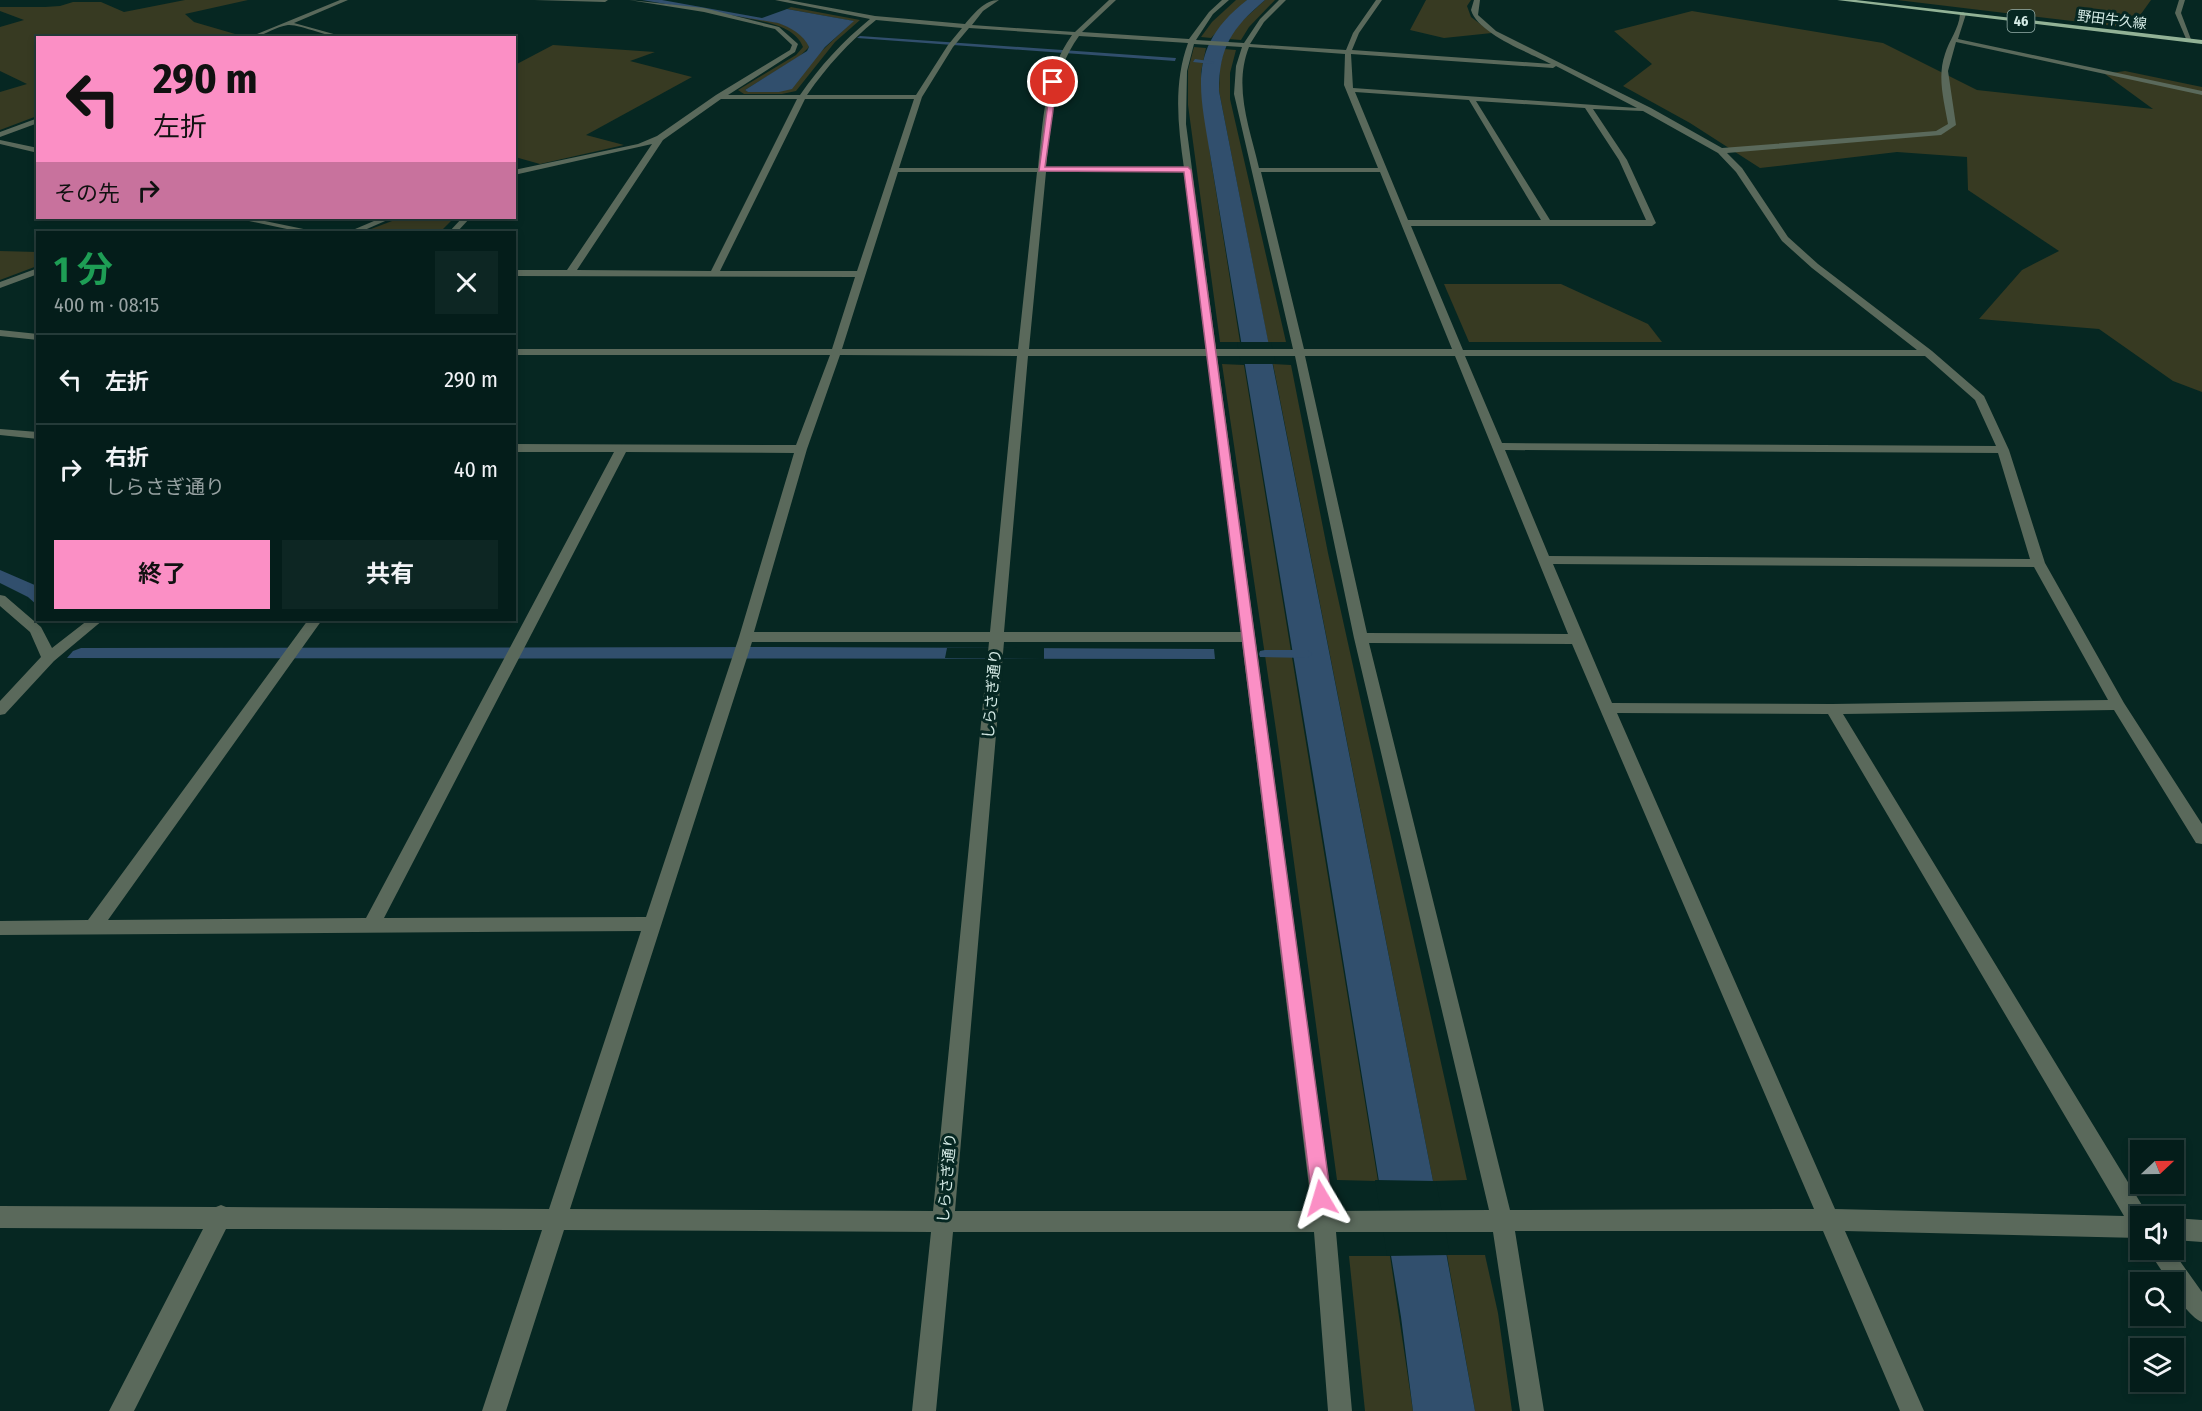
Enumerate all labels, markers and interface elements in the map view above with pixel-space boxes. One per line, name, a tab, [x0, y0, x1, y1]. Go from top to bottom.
street label: 野田牛久線	[2076, 7, 2148, 33]
road number: 46	[2008, 10, 2034, 32]
text: 290 m	[153, 54, 258, 104]
pin	[1027, 56, 1078, 107]
icon: left	[54, 60, 132, 138]
icon: arrive	[1036, 65, 1069, 98]
text: 左折	[153, 111, 207, 143]
icon: right	[132, 174, 165, 207]
text: その先	[54, 180, 120, 207]
text: 1 分	[54, 248, 113, 292]
button: close	[435, 251, 498, 314]
text: 400 m · 08:15	[54, 293, 159, 317]
icon: left	[54, 363, 87, 396]
text: 290 m	[444, 366, 498, 393]
text: 左折	[105, 368, 149, 395]
text: 右折	[105, 444, 149, 471]
icon: right	[54, 453, 87, 486]
text: 40 m	[454, 456, 498, 483]
text: しらさぎ通り	[105, 475, 225, 499]
button: 終了	[54, 540, 270, 609]
button: 共有	[282, 540, 498, 609]
street label: しらさぎ通り	[979, 648, 1005, 740]
street label: しらさぎ通り	[934, 1132, 960, 1224]
north arrow	[2130, 1140, 2184, 1194]
map controls	[2130, 1140, 2184, 1392]
position arrow	[1289, 1166, 1353, 1230]
button: sound	[2130, 1206, 2184, 1260]
button: search	[2130, 1272, 2184, 1326]
button: layers	[2130, 1338, 2184, 1392]

